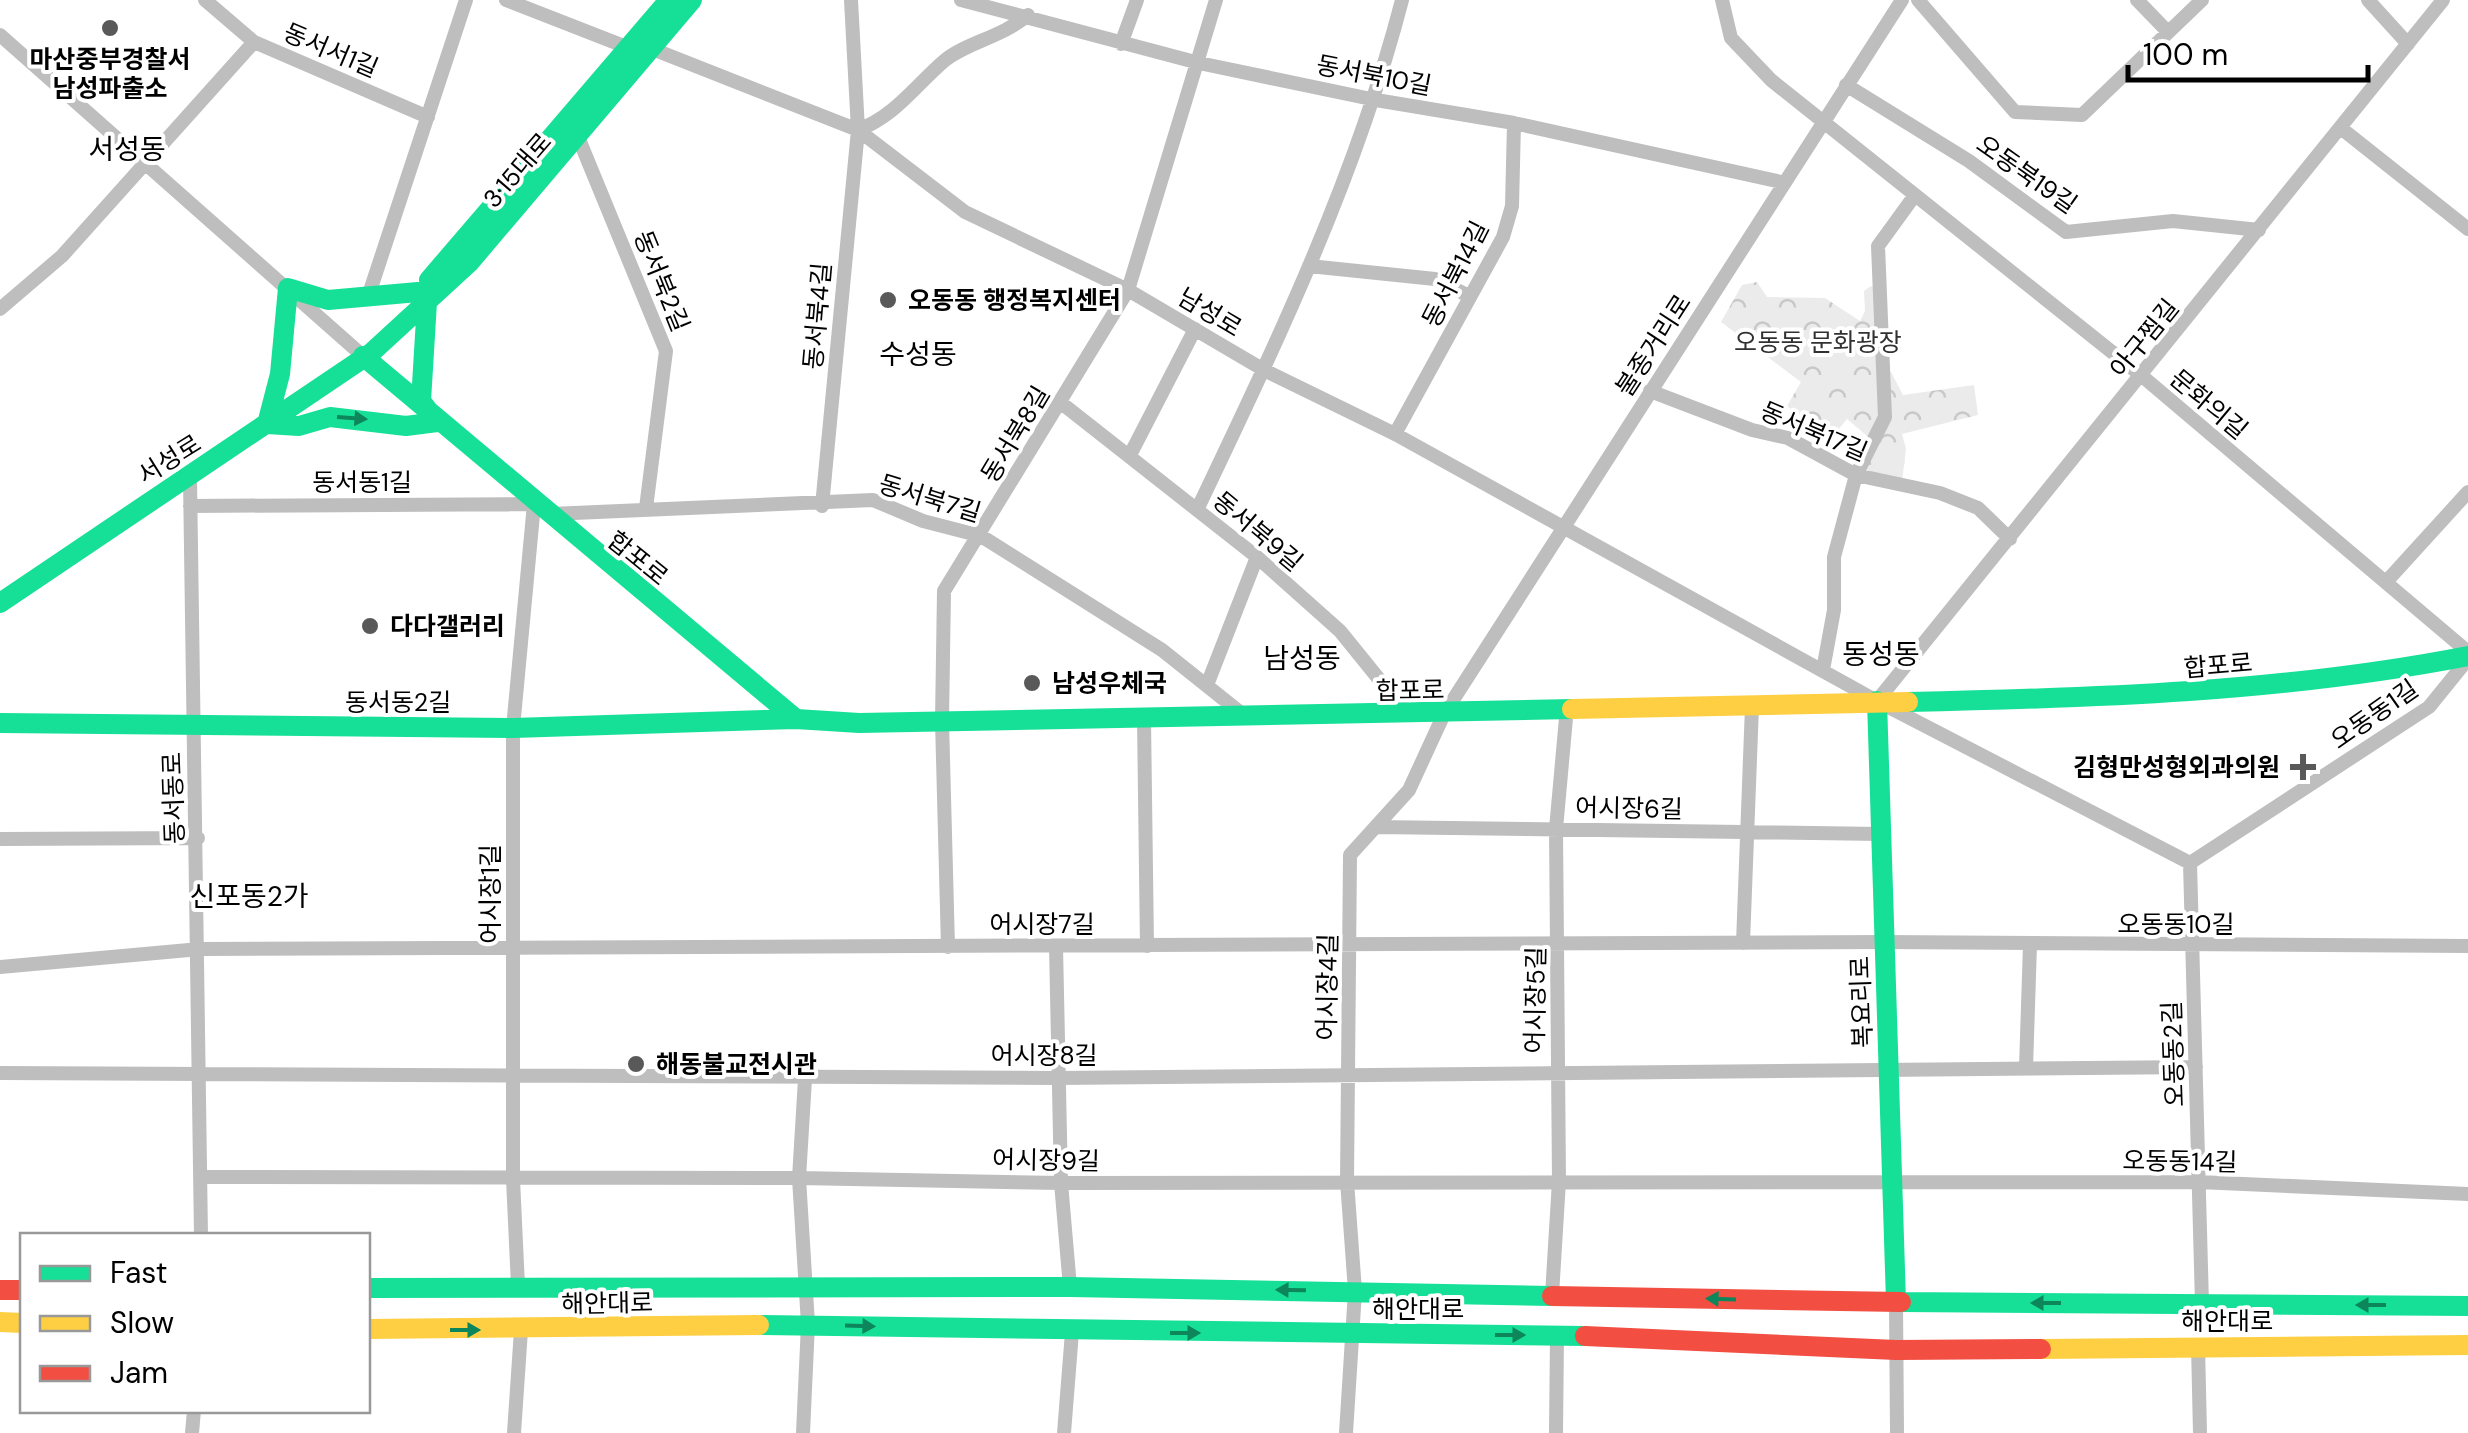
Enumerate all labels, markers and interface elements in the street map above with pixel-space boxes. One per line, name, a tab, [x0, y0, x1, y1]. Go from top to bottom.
street label: 동서서1길	[278, 16, 383, 85]
marker: 마산중부경찰서 남성파출소	[99, 17, 121, 39]
scale bar	[2128, 20, 2368, 82]
text: 100 m	[2143, 35, 2228, 74]
place label: 마산중부경찰서 남성파출소	[29, 43, 191, 105]
street label: 동서북10길	[1313, 48, 1434, 103]
street label: 3·15대로	[476, 126, 559, 215]
street label: 오동북19길	[1970, 128, 2083, 221]
district label: 서성동	[88, 131, 166, 168]
street label: 동서북14길	[1415, 216, 1496, 333]
street label: 동서북2길	[626, 226, 697, 337]
street label: 동서북4길	[796, 261, 839, 371]
street label: 남성로	[1172, 281, 1248, 344]
place label: 오동동 행정복지센터	[908, 284, 1121, 317]
street label: 불종거리로	[1608, 288, 1699, 402]
marker: 오동동 행정복지센터	[877, 289, 899, 311]
street label: 아구찜길	[2103, 292, 2186, 384]
park label: 오동동 문화광장	[1734, 326, 1902, 359]
district label: 수성동	[879, 336, 957, 373]
street label: 문화의길	[2163, 362, 2255, 447]
street label: 동서북8길	[974, 380, 1057, 489]
street label: 동서북17길	[1755, 394, 1872, 469]
one-way arrow	[336, 411, 368, 427]
street label: 서성로	[131, 427, 207, 492]
street label: 동서동1길	[312, 466, 412, 499]
street label: 동서북7길	[875, 467, 985, 530]
street label: 동서북9길	[1206, 484, 1310, 579]
street label: 합포로	[600, 524, 675, 593]
place label: 다다갤러리	[390, 610, 505, 643]
marker: 다다갤러리	[359, 615, 381, 637]
district label: 동성동	[1842, 636, 1920, 673]
district label: 남성동	[1263, 640, 1341, 677]
street label: 합포로	[2182, 646, 2254, 685]
place label: 남성우체국	[1052, 667, 1167, 700]
marker: 남성우체국	[1021, 672, 1043, 694]
street label: 오동동1길	[2324, 672, 2425, 757]
street label: 합포로	[1375, 673, 1445, 708]
street label: 동서동2길	[345, 686, 451, 719]
street label: 동서동로	[155, 751, 192, 845]
place label: 김형만성형외과의원	[2073, 751, 2280, 784]
marker: 김형만성형외과의원	[2290, 754, 2316, 780]
street label: 어시장6길	[1575, 791, 1683, 826]
street label: 어시장1길	[474, 844, 507, 944]
district label: 신포동2가	[189, 878, 309, 915]
street label: 어시장7길	[989, 908, 1095, 941]
street label: 오동동10길	[2118, 908, 2234, 941]
street label: 어시장4길	[1310, 933, 1345, 1041]
street label: 어시장5길	[1518, 946, 1553, 1054]
street label: 복요리로	[1843, 955, 1880, 1049]
street label: 오동동2길	[2155, 1000, 2192, 1108]
street label: 어시장8길	[990, 1039, 1098, 1072]
place label: 해동불교전시관	[656, 1048, 817, 1081]
marker: 해동불교전시관	[625, 1053, 647, 1075]
street label: 어시장9길	[992, 1143, 1100, 1178]
street label: 오동동14길	[2122, 1144, 2238, 1179]
legend	[20, 1233, 370, 1413]
text: Fast	[110, 1253, 168, 1292]
one-way arrow	[1274, 1282, 1306, 1298]
street label: 해안대로	[561, 1286, 653, 1321]
one-way arrow	[1704, 1291, 1736, 1307]
street label: 해안대로	[1372, 1293, 1464, 1326]
one-way arrow	[2029, 1295, 2061, 1311]
one-way arrow	[2354, 1297, 2386, 1313]
text: Slow	[110, 1303, 174, 1342]
street label: 해안대로	[2181, 1305, 2273, 1338]
one-way arrow	[844, 1318, 876, 1334]
one-way arrow	[449, 1322, 481, 1338]
one-way arrow	[1169, 1325, 1201, 1341]
one-way arrow	[1494, 1327, 1526, 1343]
text: Jam	[110, 1353, 168, 1392]

